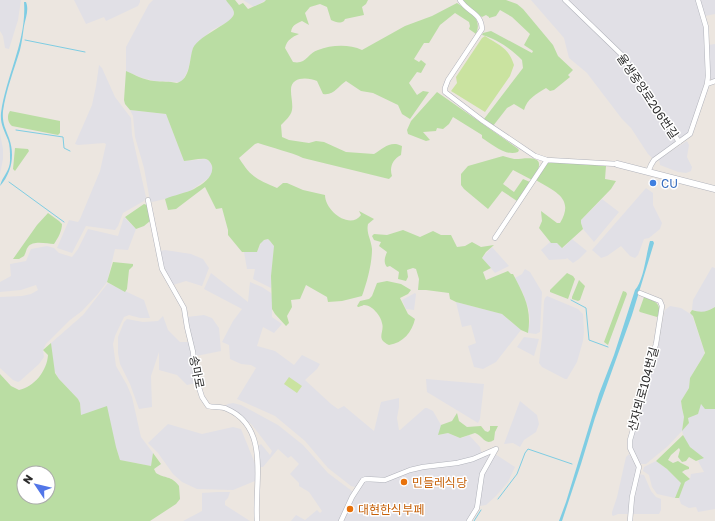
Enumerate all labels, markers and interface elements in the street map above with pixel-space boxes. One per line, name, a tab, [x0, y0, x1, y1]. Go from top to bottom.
street label: 율생중앙로206번길	[614, 51, 682, 141]
place label: CU	[661, 176, 678, 191]
marker: CU	[648, 178, 658, 188]
street label: 산자뫼로104번길	[625, 345, 661, 433]
street label: 송마로	[186, 354, 208, 390]
north arrow	[16, 465, 56, 505]
text: N	[20, 472, 35, 486]
place label: 민들레식당	[412, 475, 467, 490]
marker: 민들레식당	[399, 477, 409, 487]
place label: 대현한식부페	[358, 502, 424, 517]
marker: 대현한식부페	[345, 504, 355, 514]

